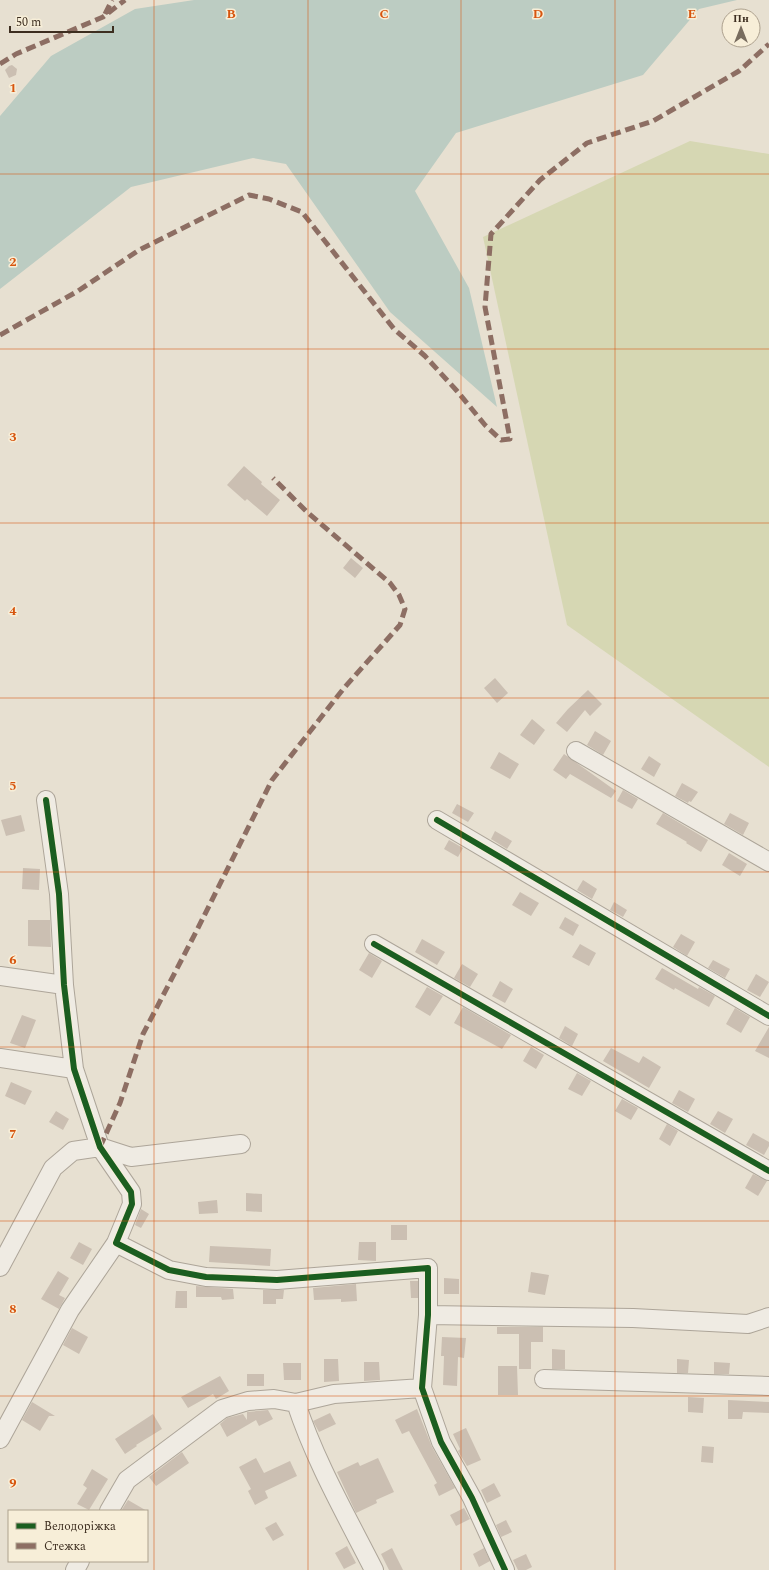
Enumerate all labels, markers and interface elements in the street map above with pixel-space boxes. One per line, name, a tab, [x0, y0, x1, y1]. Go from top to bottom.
text: B	[226, 4, 236, 24]
text: C	[379, 4, 389, 24]
text: D	[533, 4, 543, 24]
text: E	[688, 4, 697, 24]
scale bar	[10, 8, 113, 34]
north arrow	[721, 8, 761, 48]
text: Пн	[733, 10, 749, 27]
text: 50 m	[16, 13, 41, 32]
text: 1	[9, 78, 17, 98]
text: 2	[9, 252, 17, 272]
text: 3	[9, 427, 17, 447]
text: 4	[9, 601, 17, 621]
text: 5	[9, 776, 17, 796]
text: 6	[9, 950, 17, 970]
text: 7	[9, 1124, 17, 1144]
text: 8	[9, 1299, 17, 1319]
text: 9	[9, 1473, 17, 1493]
legend	[8, 1510, 148, 1562]
text: Велодоріжка	[44, 1517, 116, 1536]
text: Стежка	[44, 1537, 86, 1556]

